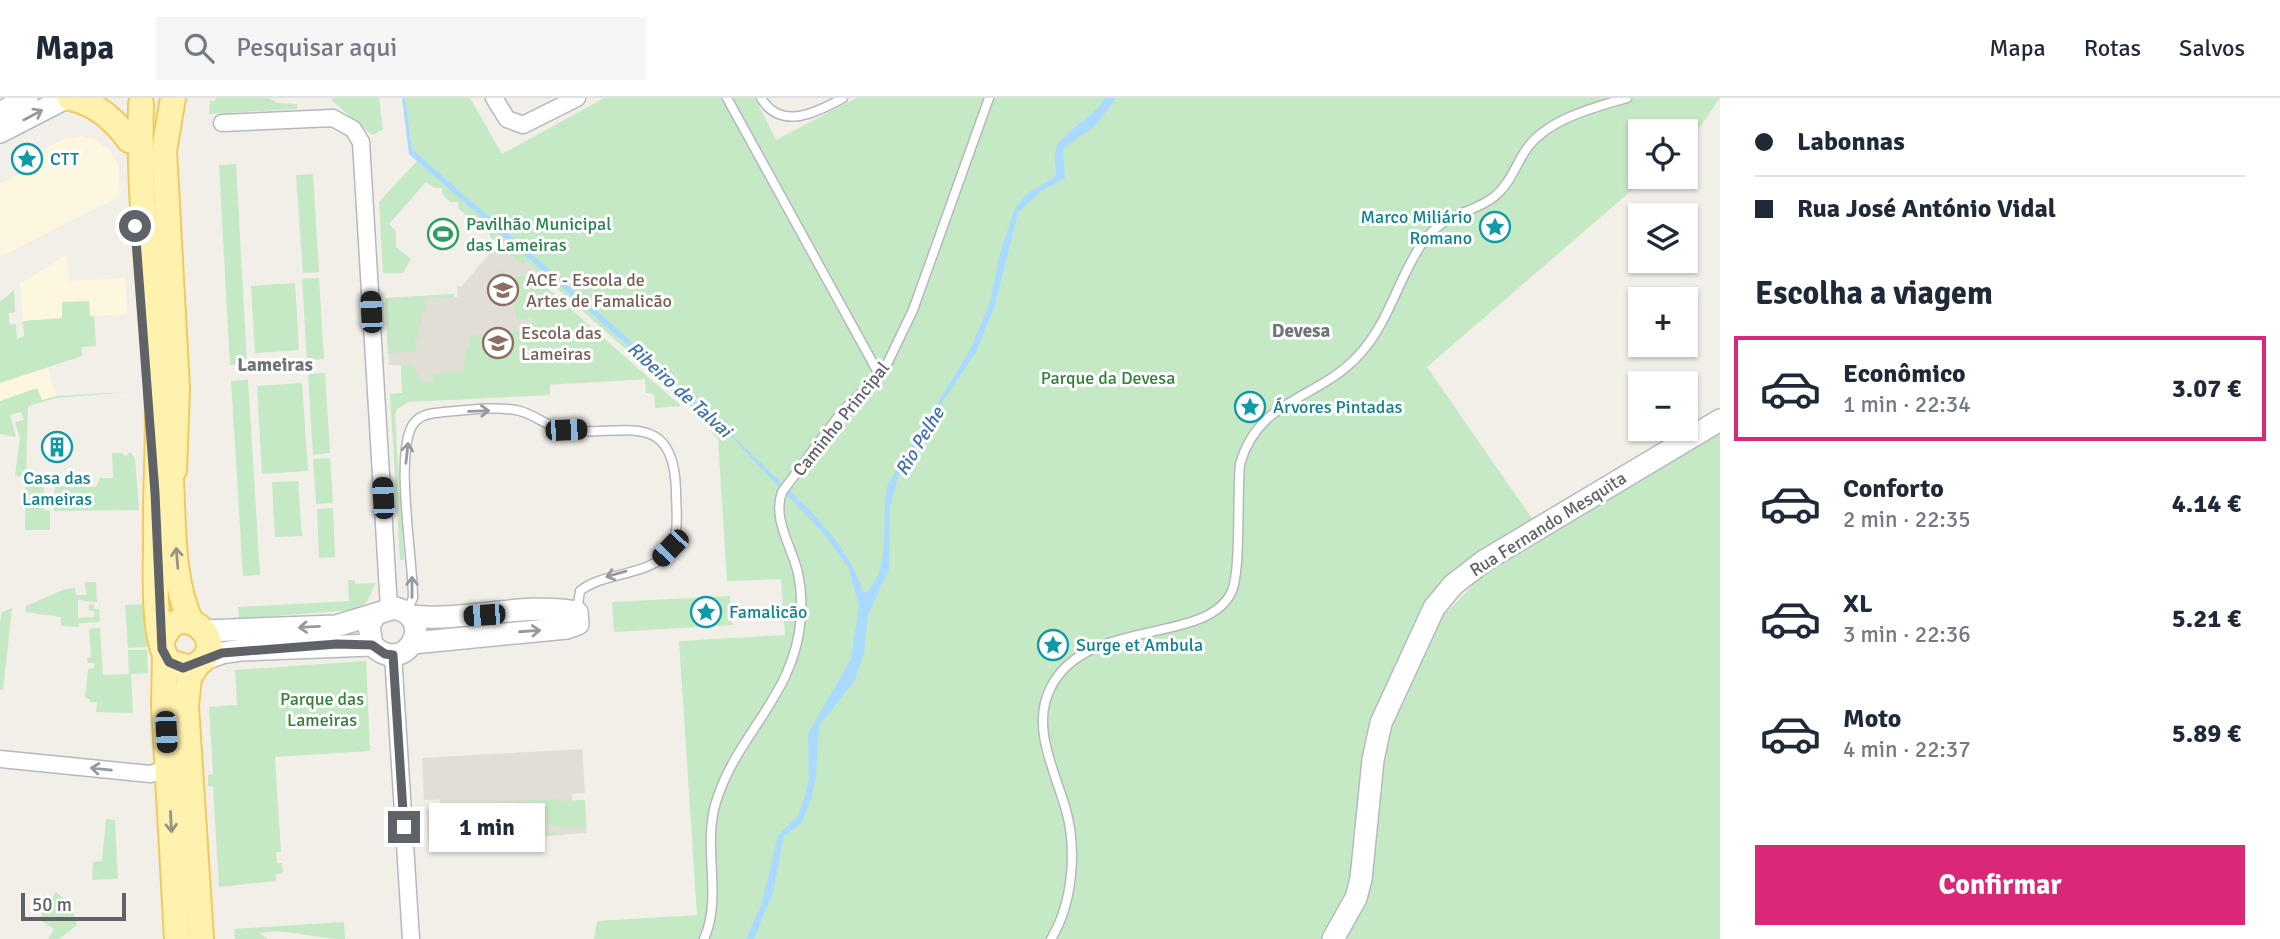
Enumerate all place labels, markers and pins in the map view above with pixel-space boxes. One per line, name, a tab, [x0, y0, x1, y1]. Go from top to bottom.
place icon: CTT	[10, 142, 44, 176]
place label: CTT	[50, 148, 79, 170]
place label: Marco Miliário Romano	[1361, 206, 1472, 249]
place icon: Marco Miliário Romano	[1478, 210, 1512, 244]
place label: Pavilhão Municipal das Lameiras	[466, 213, 612, 256]
sports icon: Pavilhão Municipal das Lameiras	[426, 217, 460, 251]
place label: ACE - Escola de Artes de Famalicão	[526, 269, 672, 312]
school or university icon: ACE - Escola de Artes de Famalicão	[486, 273, 520, 307]
place label: Escola das Lameiras	[521, 322, 602, 365]
school or university icon: Escola das Lameiras	[481, 326, 515, 360]
place icon: Árvores Pintadas	[1233, 390, 1267, 424]
place label: Árvores Pintadas	[1273, 396, 1403, 418]
building icon: Casa das Lameiras	[40, 430, 74, 464]
place label: Casa das Lameiras	[22, 467, 92, 510]
place icon: Famalicão	[689, 595, 723, 629]
place label: Famalicão	[729, 601, 807, 623]
place icon: Surge et Ambula	[1036, 628, 1070, 662]
place label: Surge et Ambula	[1076, 634, 1203, 656]

